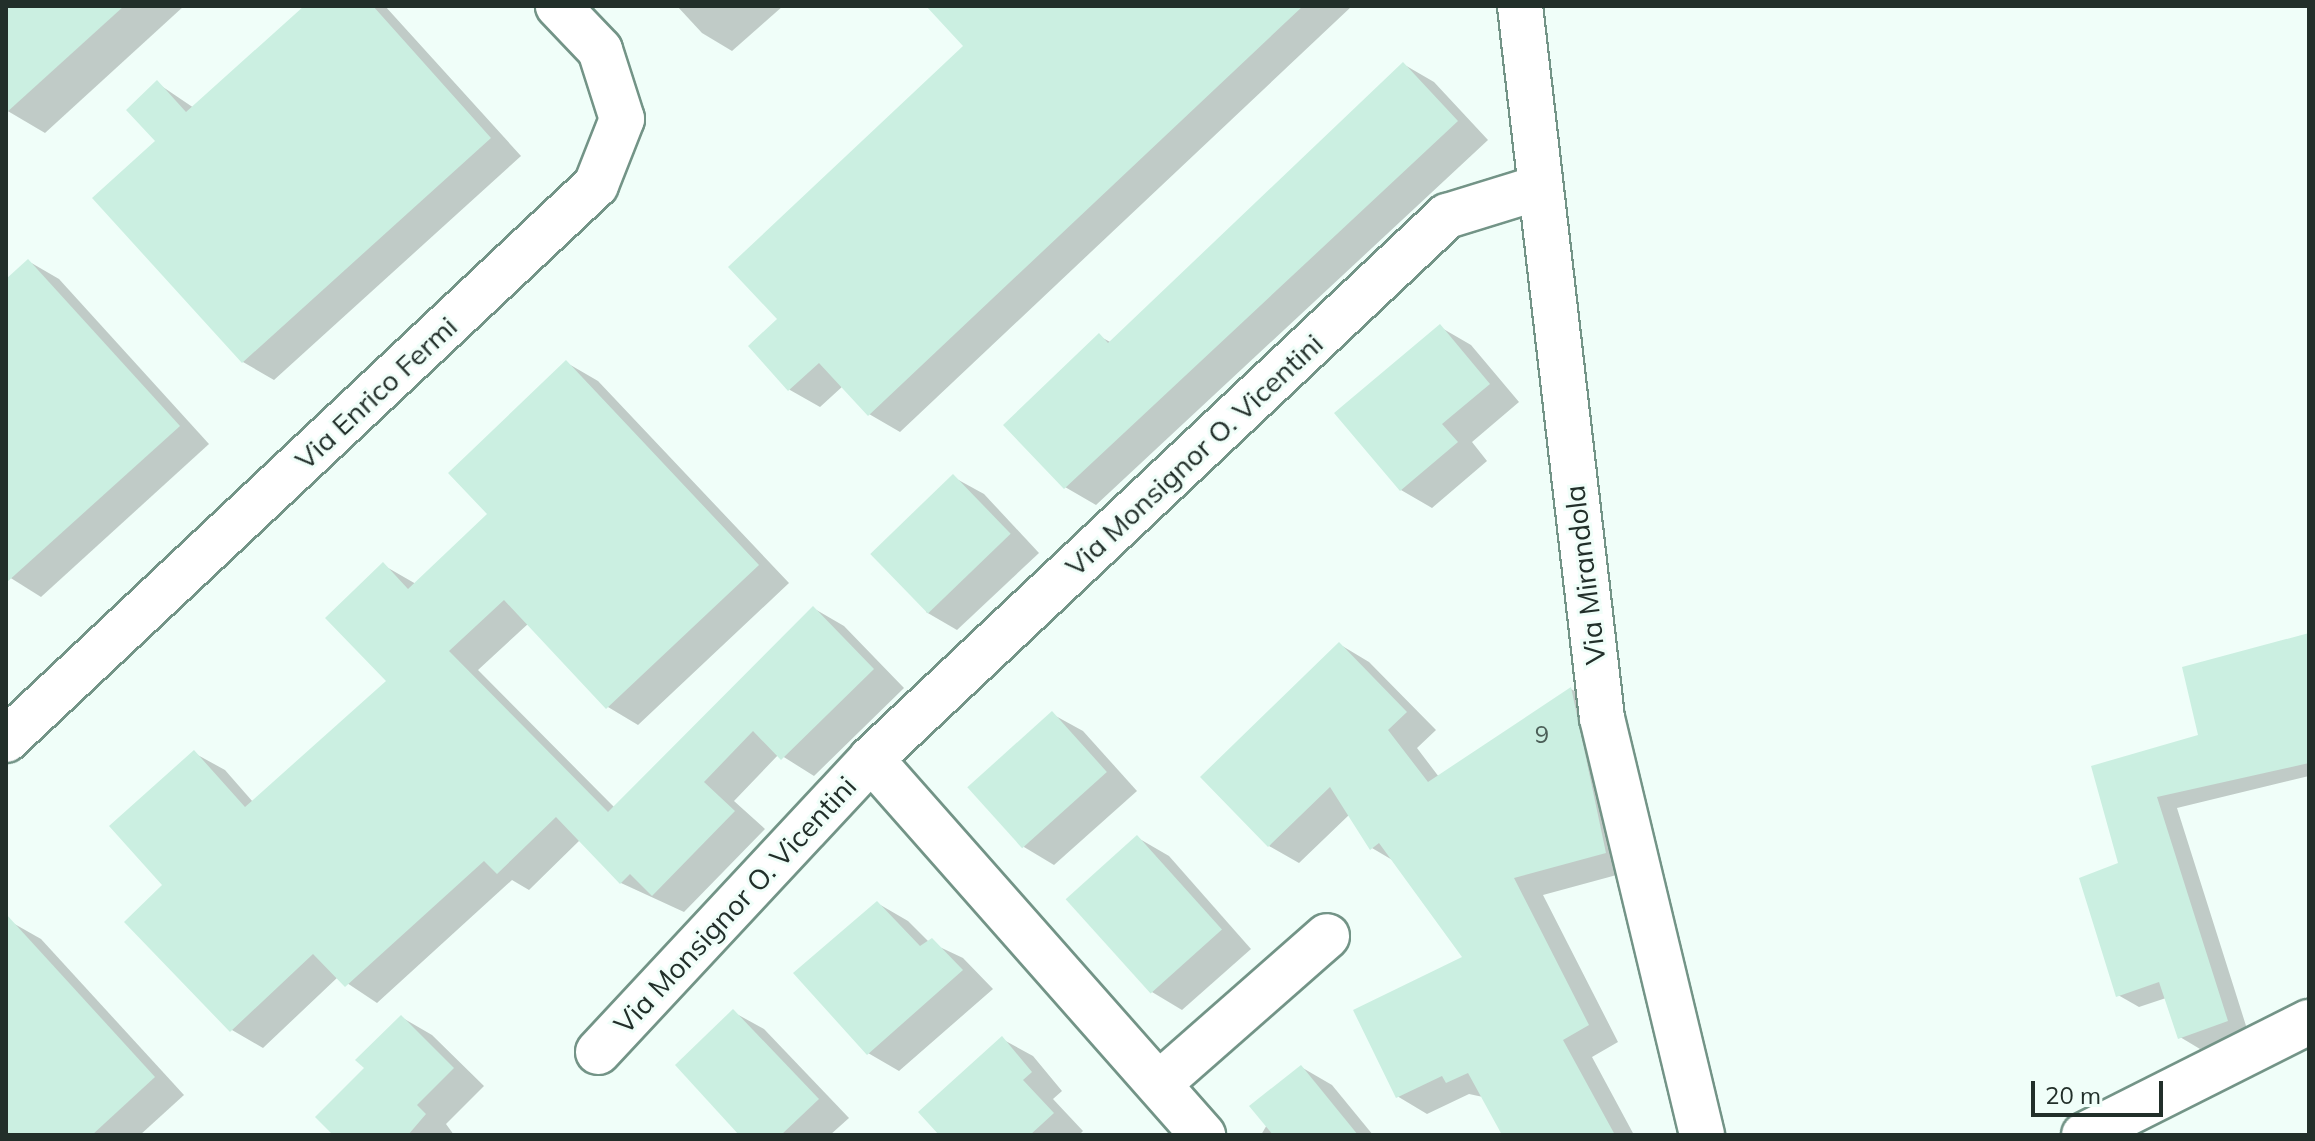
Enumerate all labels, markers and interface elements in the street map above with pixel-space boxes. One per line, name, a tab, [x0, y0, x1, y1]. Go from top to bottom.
street label: Via Enrico Fermi	[288, 310, 464, 476]
street label: Via Monsignor O. Vicentini	[1058, 327, 1330, 583]
street label: Via Mirandola	[1557, 483, 1613, 667]
house number: 9	[1535, 721, 1549, 749]
street label: Via Monsignor O. Vicentini	[607, 769, 863, 1041]
scale bar	[2035, 1065, 2167, 1115]
text: 20 m	[2045, 1080, 2101, 1110]

